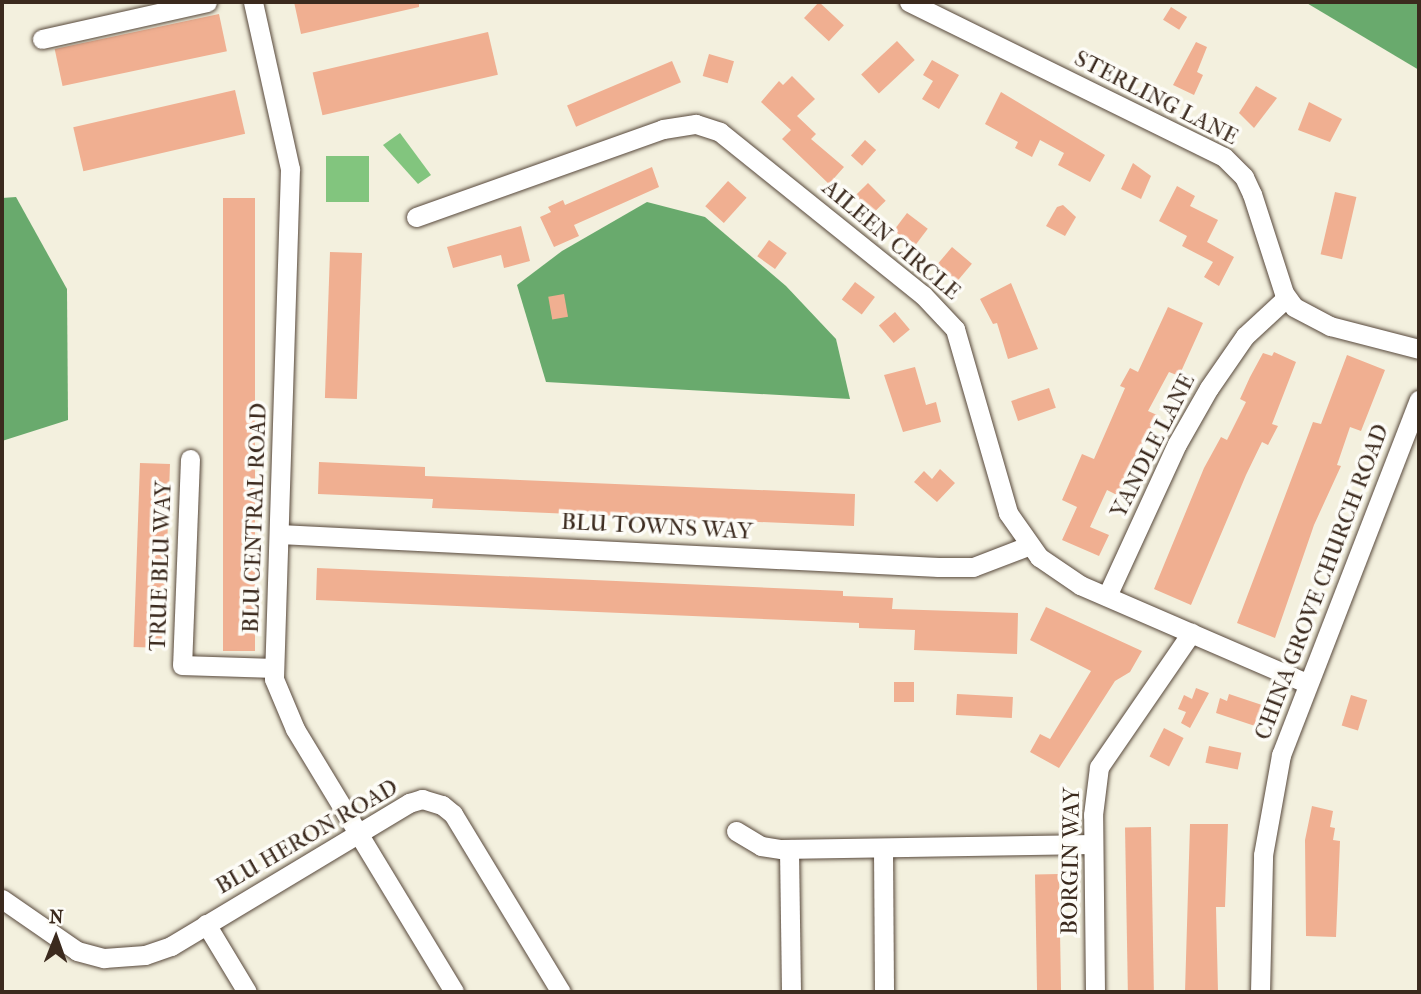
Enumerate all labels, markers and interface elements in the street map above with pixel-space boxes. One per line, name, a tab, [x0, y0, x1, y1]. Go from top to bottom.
street label: STERLING LANE	[1070, 45, 1242, 151]
street label: AILEEN CIRCLE	[816, 174, 966, 306]
street label: YANDLE LANE	[1105, 369, 1201, 523]
street label: BLU CENTRAL ROAD	[237, 402, 273, 634]
street label: CHINA GROVE CHURCH ROAD	[1249, 420, 1395, 744]
street label: TRUE BLU WAY	[144, 480, 178, 652]
street label: BLU TOWNS WAY	[560, 508, 754, 546]
street label: BLU HERON ROAD	[211, 774, 403, 900]
street label: BORGIN WAY	[1056, 787, 1086, 935]
north arrow	[21, 903, 91, 973]
text: N	[49, 906, 64, 928]

